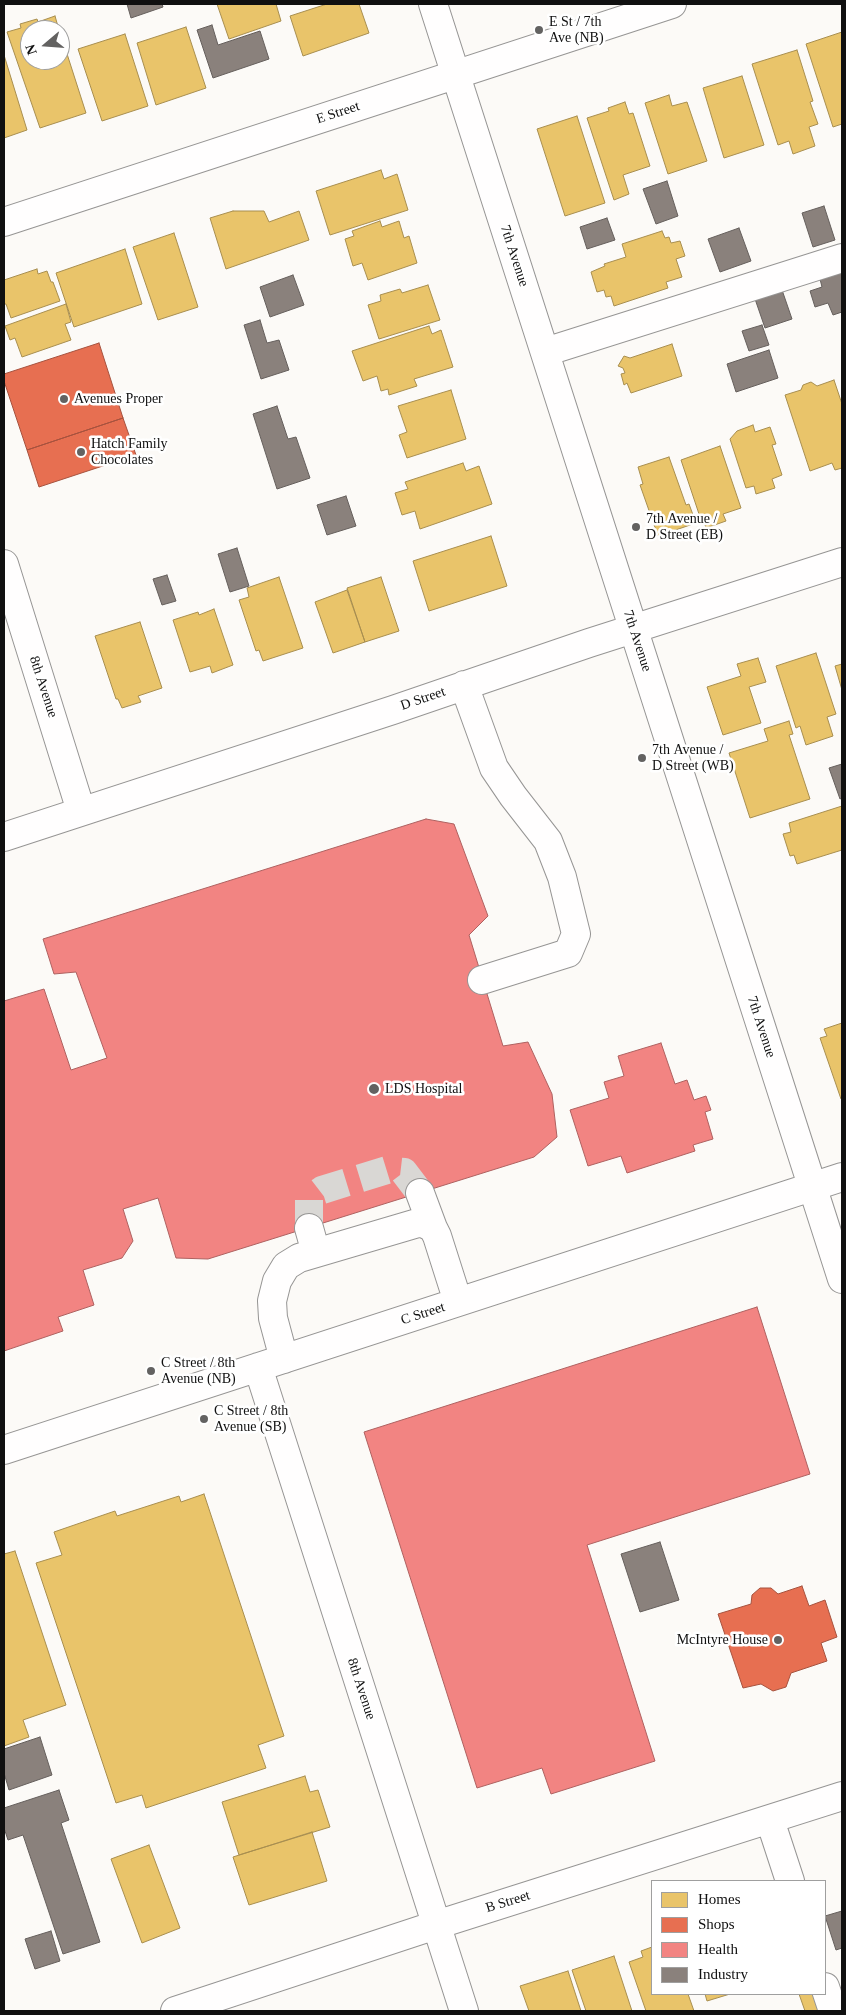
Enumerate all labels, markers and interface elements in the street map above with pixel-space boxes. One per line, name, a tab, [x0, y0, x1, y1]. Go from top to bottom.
place label: E St / 7th Ave (NB)	[549, 14, 604, 46]
north arrow	[20, 20, 70, 70]
marker: E St / 7th Ave (NB)	[533, 24, 545, 36]
text: N	[23, 42, 40, 57]
street label: E Street	[314, 98, 362, 128]
street label: 7th Avenue	[496, 223, 532, 289]
place label: Avenues Proper	[74, 391, 163, 407]
marker: Avenues Proper	[58, 393, 70, 405]
place label: Hatch Family Chocolates	[91, 436, 168, 468]
marker: Hatch Family Chocolates	[75, 446, 87, 458]
place label: 7th Avenue / D Street (EB)	[646, 511, 723, 544]
marker: 7th Avenue / D Street (EB)	[630, 521, 642, 533]
street label: 7th Avenue	[619, 608, 655, 674]
street label: 8th Avenue	[25, 654, 61, 720]
street label: D Street	[398, 684, 448, 714]
place label: 7th Avenue / D Street (WB)	[652, 742, 734, 774]
marker: 7th Avenue / D Street (WB)	[636, 752, 648, 764]
street label: 7th Avenue	[743, 994, 779, 1060]
place label: LDS Hospital	[385, 1081, 462, 1097]
marker: LDS Hospital	[367, 1082, 381, 1096]
street label: C Street	[399, 1299, 447, 1329]
place label: C Street / 8th Avenue (NB)	[161, 1355, 236, 1388]
marker: C Street / 8th Avenue (NB)	[145, 1365, 157, 1377]
place label: C Street / 8th Avenue (SB)	[214, 1403, 288, 1435]
marker: C Street / 8th Avenue (SB)	[198, 1413, 210, 1425]
place label: McIntyre House	[677, 1632, 768, 1648]
marker: McIntyre House	[772, 1634, 784, 1646]
street label: 8th Avenue	[343, 1656, 379, 1722]
legend	[651, 1880, 826, 1995]
street label: B Street	[484, 1887, 532, 1917]
text: Homes	[698, 1891, 741, 1907]
text: Shops	[698, 1916, 735, 1932]
text: Health	[698, 1941, 738, 1957]
text: Industry	[698, 1966, 748, 1982]

